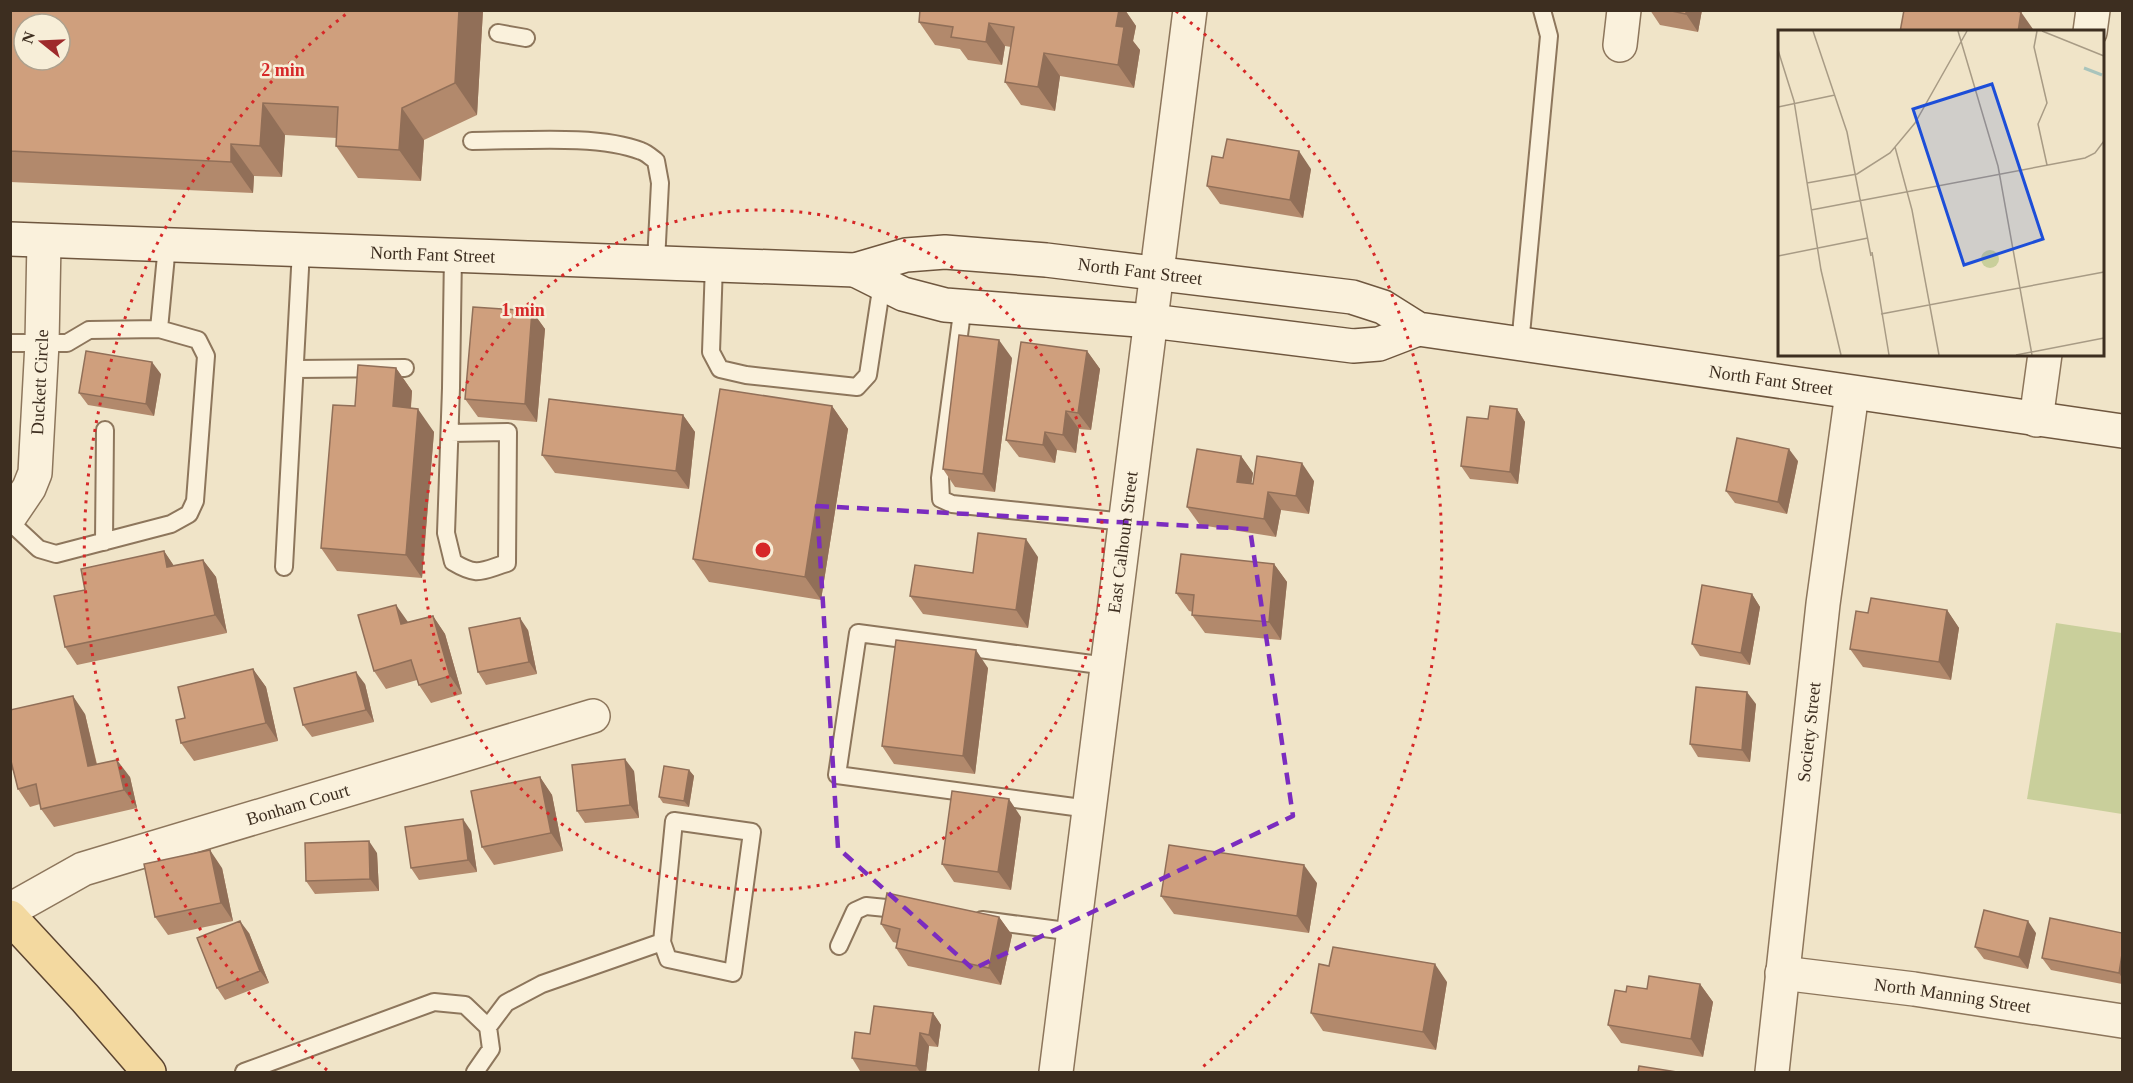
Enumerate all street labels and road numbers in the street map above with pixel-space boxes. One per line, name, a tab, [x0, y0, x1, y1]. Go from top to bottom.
street label: North Fant Street	[370, 242, 496, 267]
street label: North Fant Street	[1077, 254, 1203, 289]
street label: Duckett Circle	[27, 329, 52, 435]
street label: North Fant Street	[1708, 361, 1834, 399]
street label: East Calhoun Street	[1104, 470, 1142, 614]
street label: Society Street	[1794, 681, 1824, 783]
street label: Bonham Court	[244, 780, 352, 829]
street label: North Manning Street	[1873, 974, 2032, 1017]

